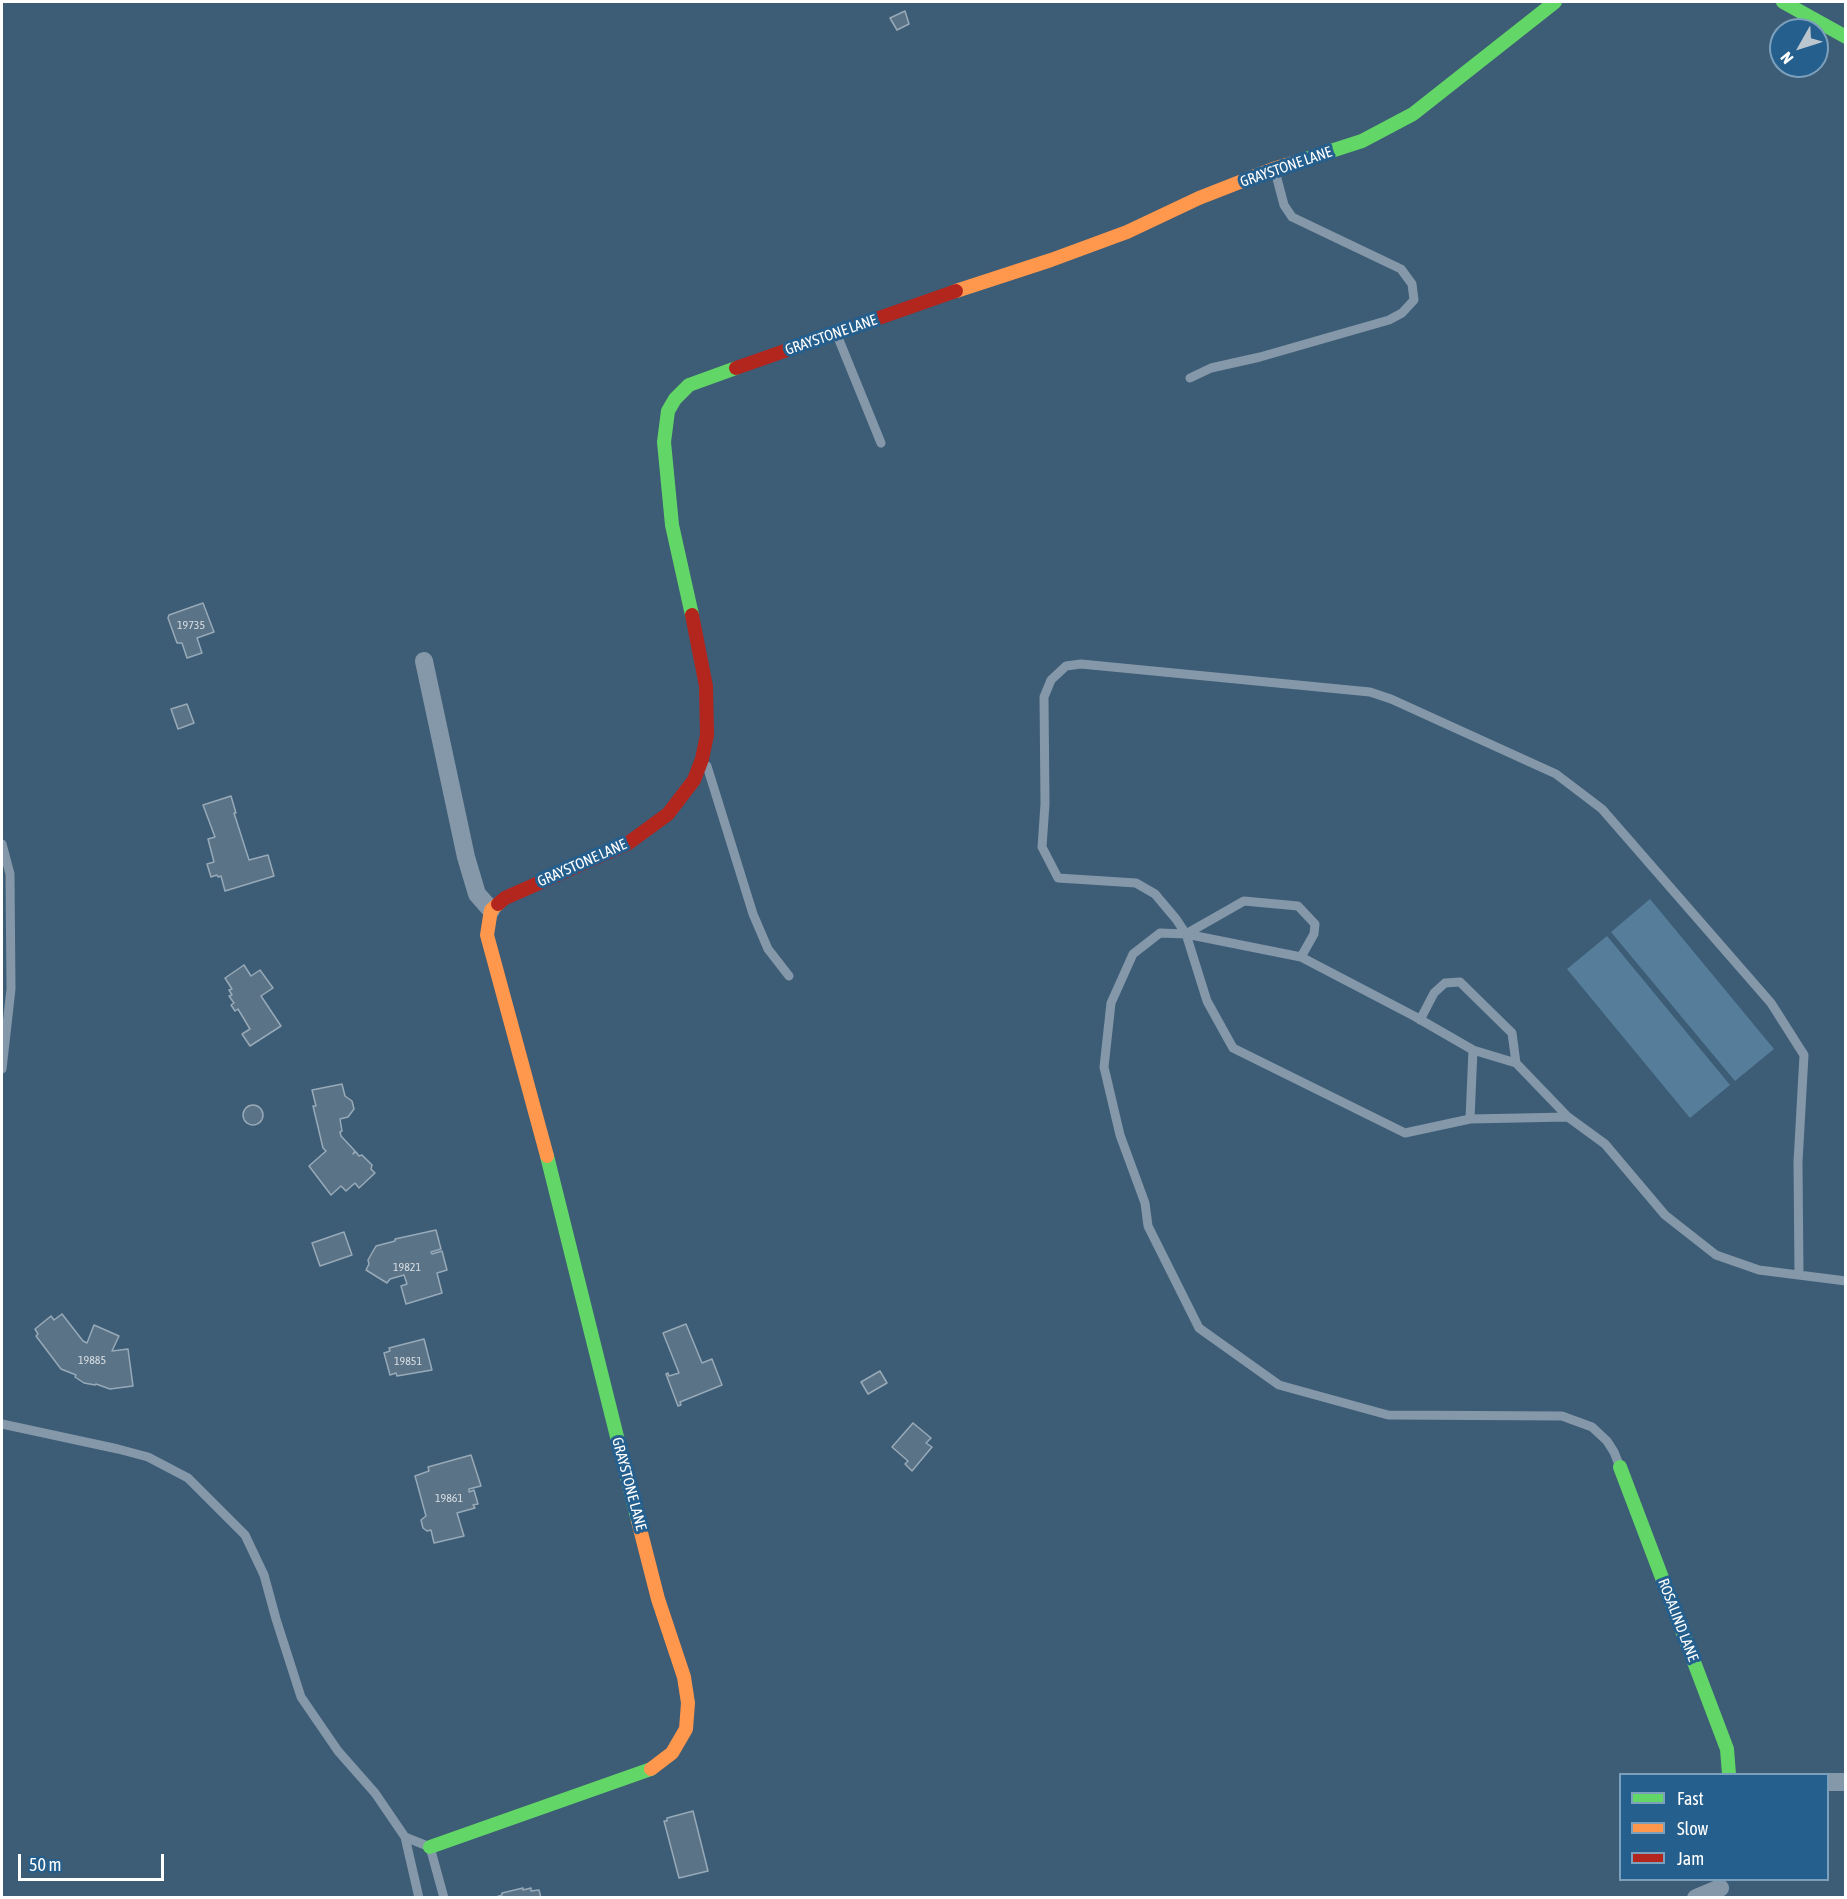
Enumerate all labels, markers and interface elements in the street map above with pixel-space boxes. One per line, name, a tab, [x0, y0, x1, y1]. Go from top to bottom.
north arrow	[1769, 18, 1829, 78]
text: N	[1777, 49, 1797, 67]
street label: GRAYSTONE LANE	[1238, 143, 1334, 191]
street label: GRAYSTONE LANE	[783, 311, 879, 359]
house number: 19735	[177, 618, 205, 632]
street label: GRAYSTONE LANE	[535, 835, 629, 891]
house number: 19821	[393, 1260, 421, 1274]
house number: 19885	[78, 1353, 106, 1367]
house number: 19851	[394, 1354, 422, 1368]
street label: GRAYSTONE LANE	[608, 1435, 650, 1533]
house number: 19861	[435, 1491, 463, 1505]
street label: ROSALIND LANE	[1654, 1576, 1702, 1664]
legend	[1619, 1773, 1829, 1881]
text: Fast	[1677, 1788, 1704, 1809]
text: Slow	[1677, 1818, 1708, 1839]
scale bar	[21, 1842, 166, 1880]
text: Jam	[1677, 1848, 1704, 1869]
text: 50 m	[29, 1854, 61, 1875]

